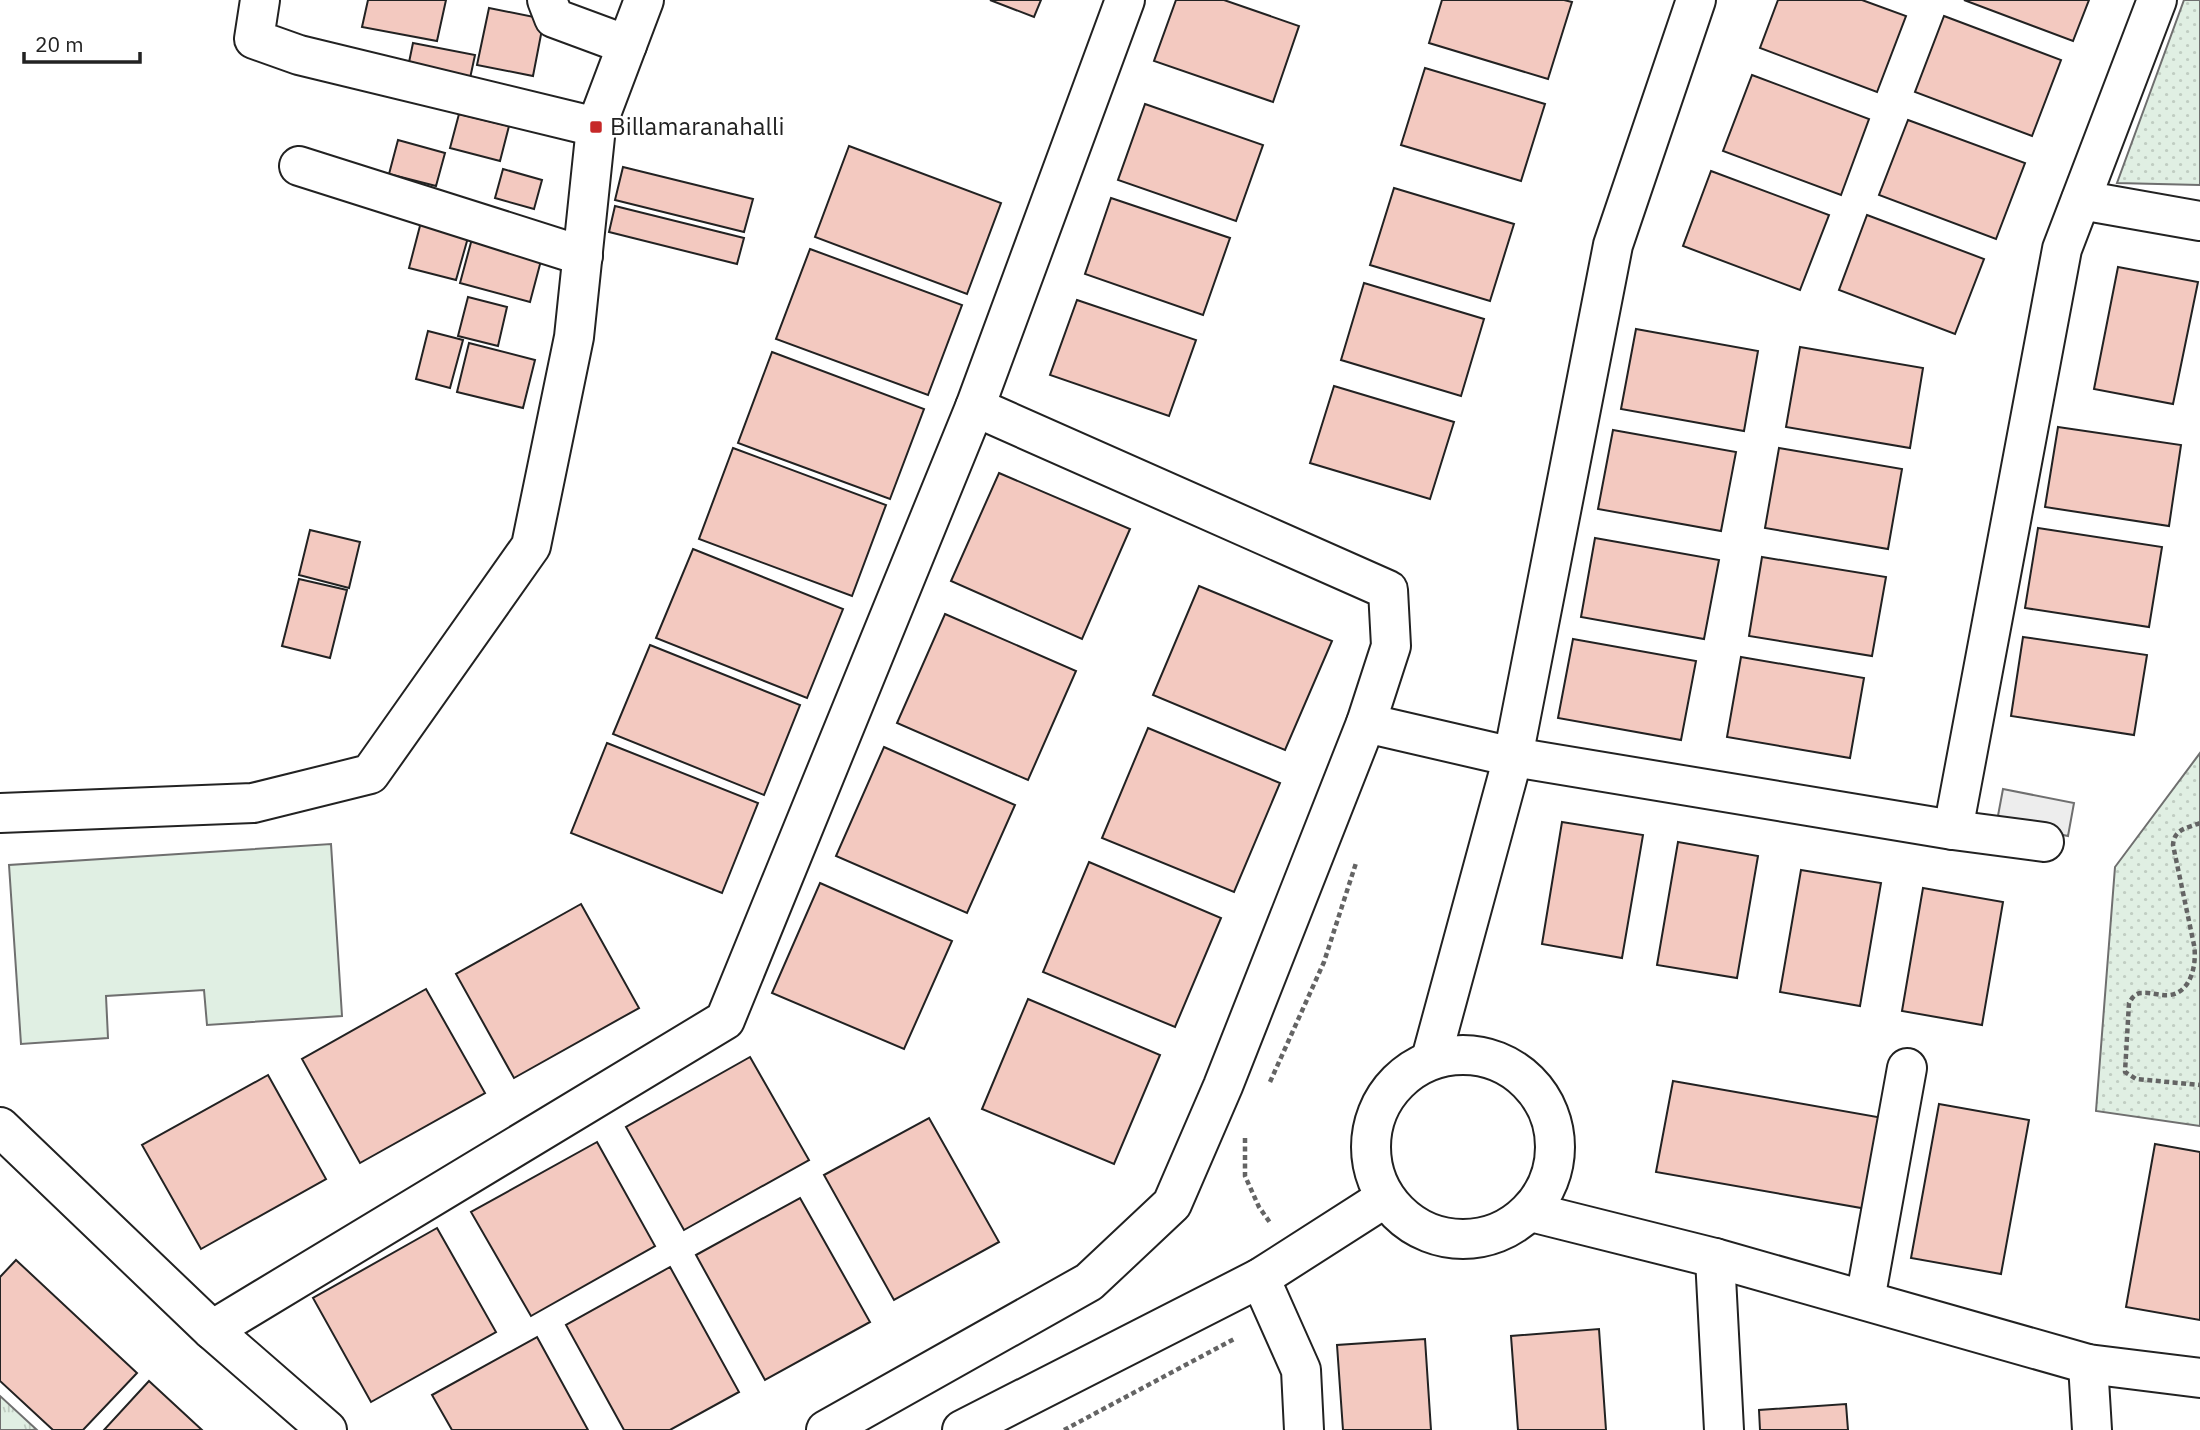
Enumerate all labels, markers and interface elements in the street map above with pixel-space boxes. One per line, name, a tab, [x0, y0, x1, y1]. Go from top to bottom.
scale bar	[24, 21, 140, 65]
text: 20 m	[35, 30, 84, 58]
place label: Billamaranahalli	[610, 110, 785, 142]
marker: Billamaranahalli	[588, 119, 604, 135]

